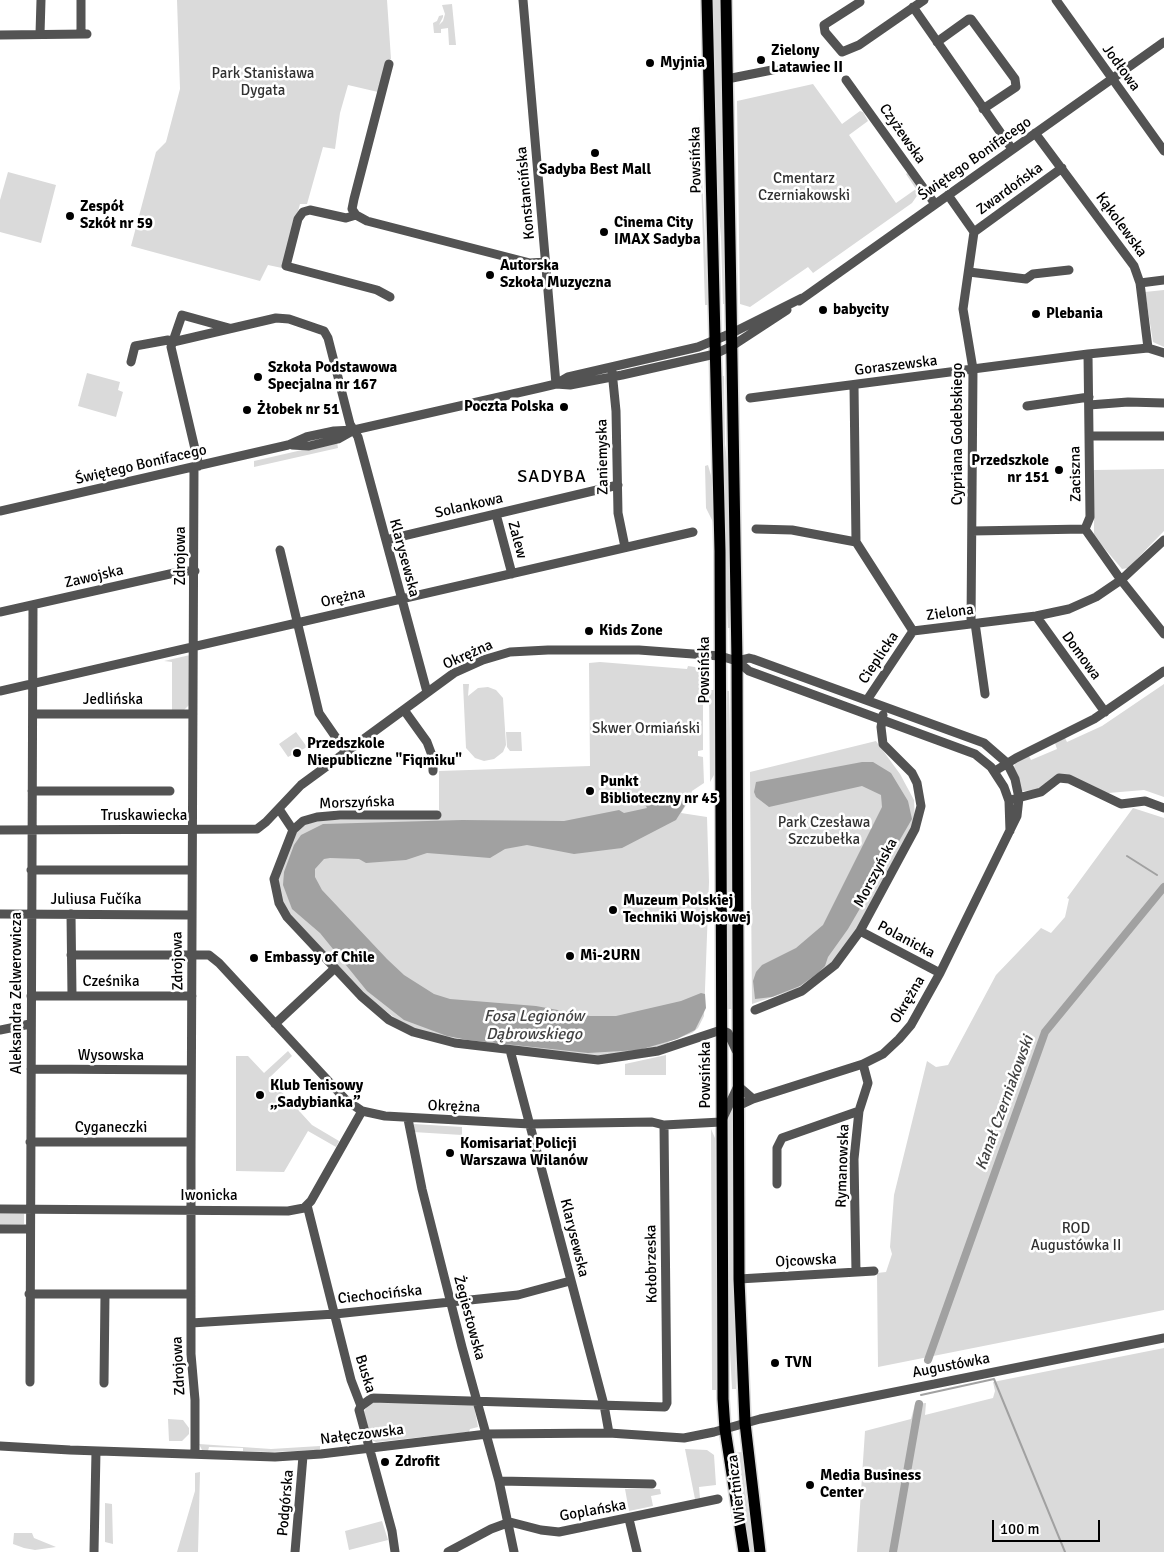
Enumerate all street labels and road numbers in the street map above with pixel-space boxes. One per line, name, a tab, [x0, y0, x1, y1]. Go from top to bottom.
street label: Jodłowa	[1098, 41, 1144, 95]
street label: Czyżewska	[875, 101, 929, 167]
street label: Świętego Bonifacego	[915, 113, 1035, 205]
street label: Powsińska	[686, 126, 706, 194]
street label: Konstancińska	[513, 146, 539, 240]
street label: Zwardońska	[973, 159, 1047, 219]
street label: Kąkolewska	[1091, 189, 1151, 261]
street label: Goraszewska	[854, 352, 938, 380]
street label: Cypriana Godebskiego	[949, 363, 967, 505]
street label: Zaniemyska	[593, 419, 613, 495]
street label: Świętego Bonifacego	[74, 441, 208, 489]
street label: Zaciszna	[1067, 446, 1085, 502]
street label: Solankowa	[433, 489, 505, 523]
street label: Klarysewska	[385, 517, 423, 599]
street label: Zalew	[503, 519, 531, 561]
street label: Zdrojowa	[172, 526, 190, 586]
street label: Zawojska	[63, 561, 125, 593]
street label: Orężna	[319, 584, 367, 612]
street label: Zielona	[925, 601, 975, 625]
street label: Cieplicka	[855, 628, 903, 688]
street label: Domowa	[1057, 628, 1105, 684]
street label: Okrężna	[440, 636, 496, 674]
street label: Powsińska	[696, 636, 714, 704]
street label: Jedlińska	[83, 691, 143, 709]
street label: Morszyńska	[319, 793, 395, 813]
street label: Truskawiecka	[101, 807, 187, 825]
street label: Morszyńska	[850, 835, 902, 911]
street label: Juliusa Fučíka	[50, 891, 142, 909]
street label: Aleksandra Zelwerowicza	[8, 912, 26, 1074]
street label: Polanicka	[874, 917, 938, 963]
street label: Zdrojowa	[168, 931, 188, 991]
street label: Cześnika	[83, 973, 139, 991]
street label: Okrężna	[887, 973, 929, 1027]
street label: Powsińska	[697, 1041, 715, 1109]
street label: Wysowska	[78, 1047, 144, 1065]
street label: Okrężna	[427, 1097, 481, 1117]
street label: Cyganeczki	[75, 1119, 147, 1137]
street label: Rymanowska	[833, 1124, 853, 1208]
street label: Iwonicka	[180, 1187, 238, 1205]
street label: Klarysewska	[556, 1197, 592, 1279]
street label: Kołobrzeska	[642, 1225, 662, 1303]
street label: Ojcowska	[775, 1250, 837, 1272]
street label: Żegiestowska	[449, 1274, 489, 1362]
street label: Ciechocińska	[337, 1282, 423, 1308]
street label: Zdrojowa	[168, 1336, 190, 1396]
street label: Augustówka	[911, 1350, 991, 1382]
street label: Buska	[351, 1353, 379, 1395]
street label: Nałęczowska	[319, 1421, 405, 1449]
street label: Wiertnicza	[724, 1454, 750, 1524]
street label: Podgórska	[274, 1469, 298, 1537]
street label: Goplańska	[558, 1496, 628, 1526]

